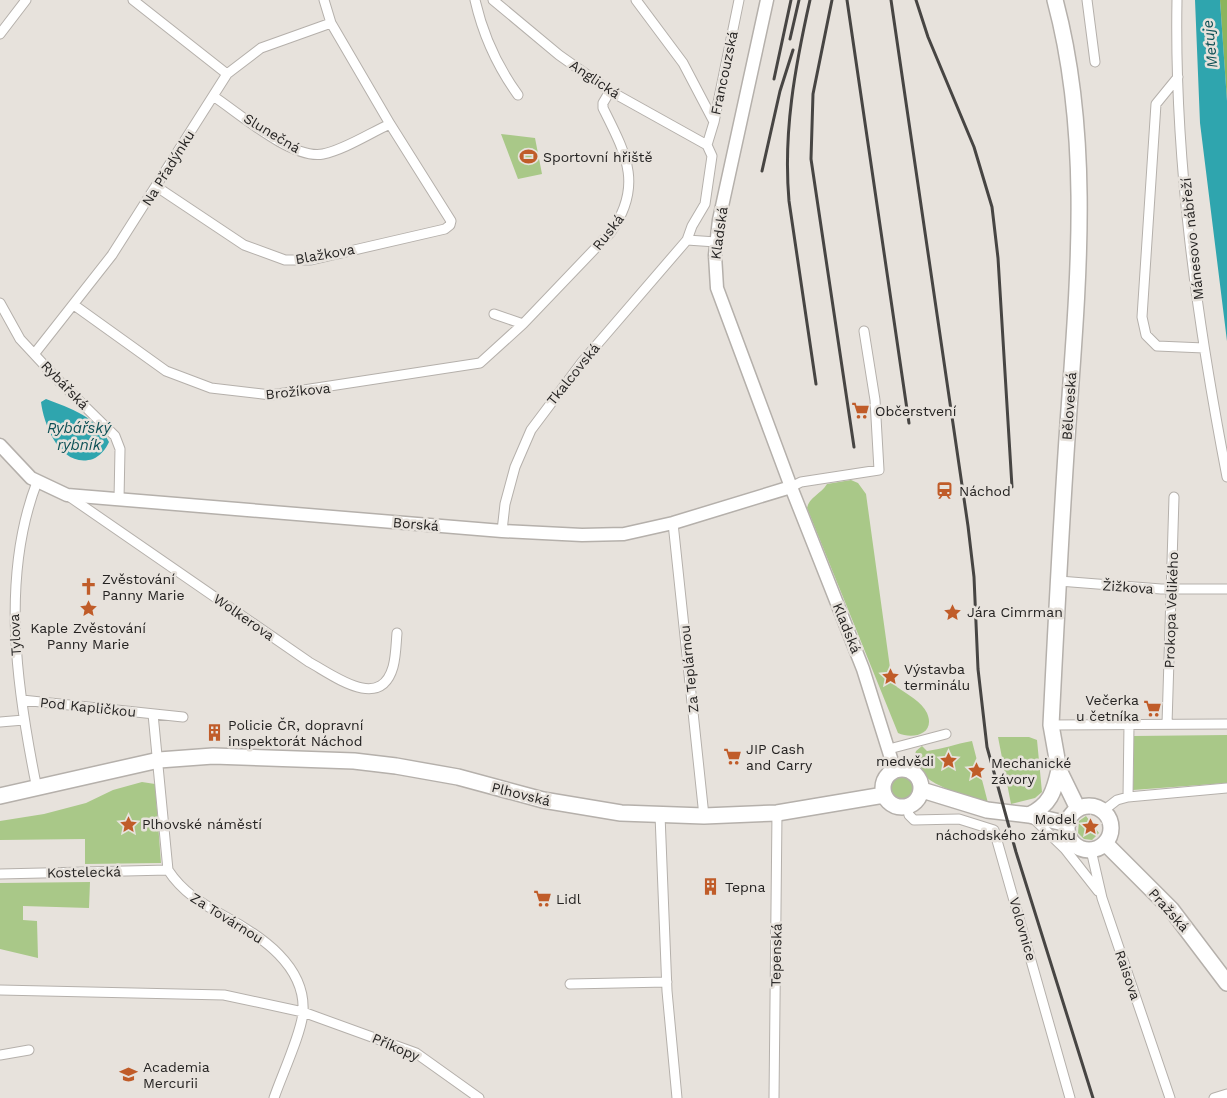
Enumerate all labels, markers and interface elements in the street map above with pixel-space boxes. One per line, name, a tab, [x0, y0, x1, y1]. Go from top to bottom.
water label: Metuje	[1199, 19, 1221, 69]
street label: Francouzská	[707, 29, 741, 116]
street label: Anglická	[567, 56, 623, 102]
street label: Slunečná	[241, 110, 303, 156]
street label: Na Přadýnku	[138, 127, 198, 209]
sports icon: Sportovní hřiště	[519, 147, 539, 167]
place label: Sportovní hřiště	[543, 149, 653, 165]
street label: Mánesovo nábřeží	[1178, 177, 1206, 301]
street label: Kladská	[707, 205, 731, 260]
street label: Ruská	[589, 211, 627, 253]
street label: Blažkova	[294, 241, 356, 267]
street label: Tkalcovská	[543, 340, 603, 408]
street label: Rybářská	[38, 357, 92, 413]
street label: Běloveská	[1059, 371, 1079, 441]
street label: Brožíkova	[265, 380, 331, 402]
supermarket icon: Občerstvení	[851, 401, 871, 421]
place label: Občerstvení	[875, 403, 957, 419]
water label: Rybářský rybník	[47, 419, 112, 454]
station icon: Náchod	[935, 481, 955, 501]
place label: Náchod	[959, 483, 1011, 499]
street label: Borská	[392, 514, 440, 534]
street label: Prokopa Velikého	[1161, 551, 1181, 669]
place label: Zvěstování Panny Marie	[102, 571, 185, 603]
church icon: Zvěstování Panny Marie	[78, 577, 98, 597]
street label: Žižkova	[1102, 577, 1154, 597]
street label: Wolkerova	[211, 590, 277, 644]
place icon: Kaple Zvěstování Panny Marie	[78, 598, 98, 618]
street label: Kladská	[830, 600, 864, 656]
place icon: Jára Cimrman	[943, 602, 963, 622]
place label: Jára Cimrman	[967, 604, 1063, 620]
street label: Tylova	[6, 613, 24, 657]
place label: Kaple Zvěstování Panny Marie	[30, 620, 146, 652]
street label: Za Teplárnou	[676, 624, 702, 714]
place label: Výstavba terminálu	[904, 661, 970, 693]
place icon: Výstavba terminálu	[880, 667, 900, 687]
place label: Večerka u četníka	[1076, 692, 1139, 724]
street label: Pod Kapličkou	[39, 694, 137, 720]
supermarket icon: Večerka u četníka	[1143, 698, 1163, 718]
place label: Policie ČR, dopravní inspektorát Náchod	[228, 717, 364, 749]
building icon: Policie ČR, dopravní inspektorát Náchod	[204, 723, 224, 743]
place label: JIP Cash and Carry	[746, 741, 813, 773]
supermarket icon: JIP Cash and Carry	[722, 747, 742, 767]
place icon: medvědi	[938, 751, 958, 771]
place label: medvědi	[876, 753, 934, 769]
place label: Mechanické závory	[991, 755, 1071, 787]
place icon: Mechanické závory	[967, 761, 987, 781]
street label: Plhovská	[490, 779, 552, 809]
place label: Model náchodského zámku	[935, 811, 1077, 843]
place icon: Plhovské náměstí	[118, 814, 138, 834]
place label: Plhovské náměstí	[142, 816, 262, 832]
place icon: Model náchodského zámku	[1080, 817, 1100, 837]
street label: Kostelecká	[47, 863, 121, 881]
building icon: Tepna	[701, 877, 721, 897]
place label: Tepna	[725, 879, 765, 895]
street label: Pražská	[1145, 885, 1193, 935]
street label: Za Továrnou	[188, 889, 266, 947]
supermarket icon: Lidl	[532, 889, 552, 909]
place label: Lidl	[556, 891, 582, 907]
street label: Volovnice	[1006, 896, 1040, 962]
street label: Tepenská	[767, 923, 785, 987]
street label: Raisova	[1112, 948, 1144, 1002]
street label: Příkopy	[370, 1030, 423, 1064]
place label: Academia Mercurii	[143, 1059, 210, 1091]
school or university icon: Academia Mercurii	[119, 1065, 139, 1085]

